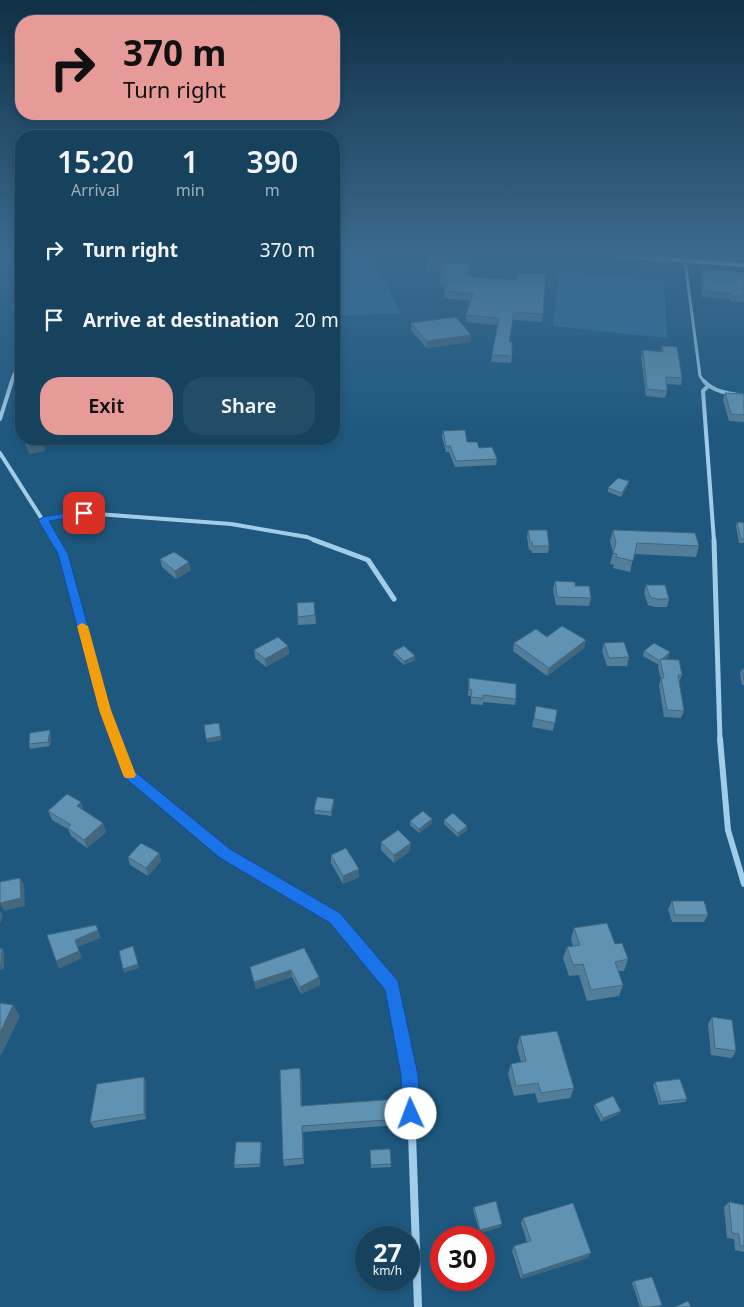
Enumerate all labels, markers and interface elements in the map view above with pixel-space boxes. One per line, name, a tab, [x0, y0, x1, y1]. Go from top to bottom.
text: 370 m	[123, 29, 226, 76]
icon: right	[40, 35, 105, 100]
text: Turn right	[123, 74, 226, 104]
text: 15:20	[57, 141, 134, 182]
text: 1	[182, 141, 199, 182]
text: 390	[247, 141, 298, 182]
text: Arrival	[71, 179, 120, 201]
text: min	[176, 179, 205, 201]
text: m	[265, 179, 280, 201]
icon: right	[40, 236, 68, 264]
text: Turn right	[83, 237, 178, 263]
text: 370 m	[260, 237, 315, 263]
icon: arrive	[40, 306, 68, 334]
text: Arrive at destination	[83, 307, 279, 333]
text: 20 m	[294, 307, 339, 333]
button: Exit	[40, 377, 173, 435]
button: Share	[183, 377, 315, 435]
pin	[63, 492, 105, 534]
icon: arrive	[70, 499, 98, 527]
position arrow	[384, 1087, 436, 1139]
speed limit sign: 30	[430, 1226, 495, 1291]
text: 27	[373, 1235, 402, 1269]
text: km/h	[373, 1262, 402, 1279]

